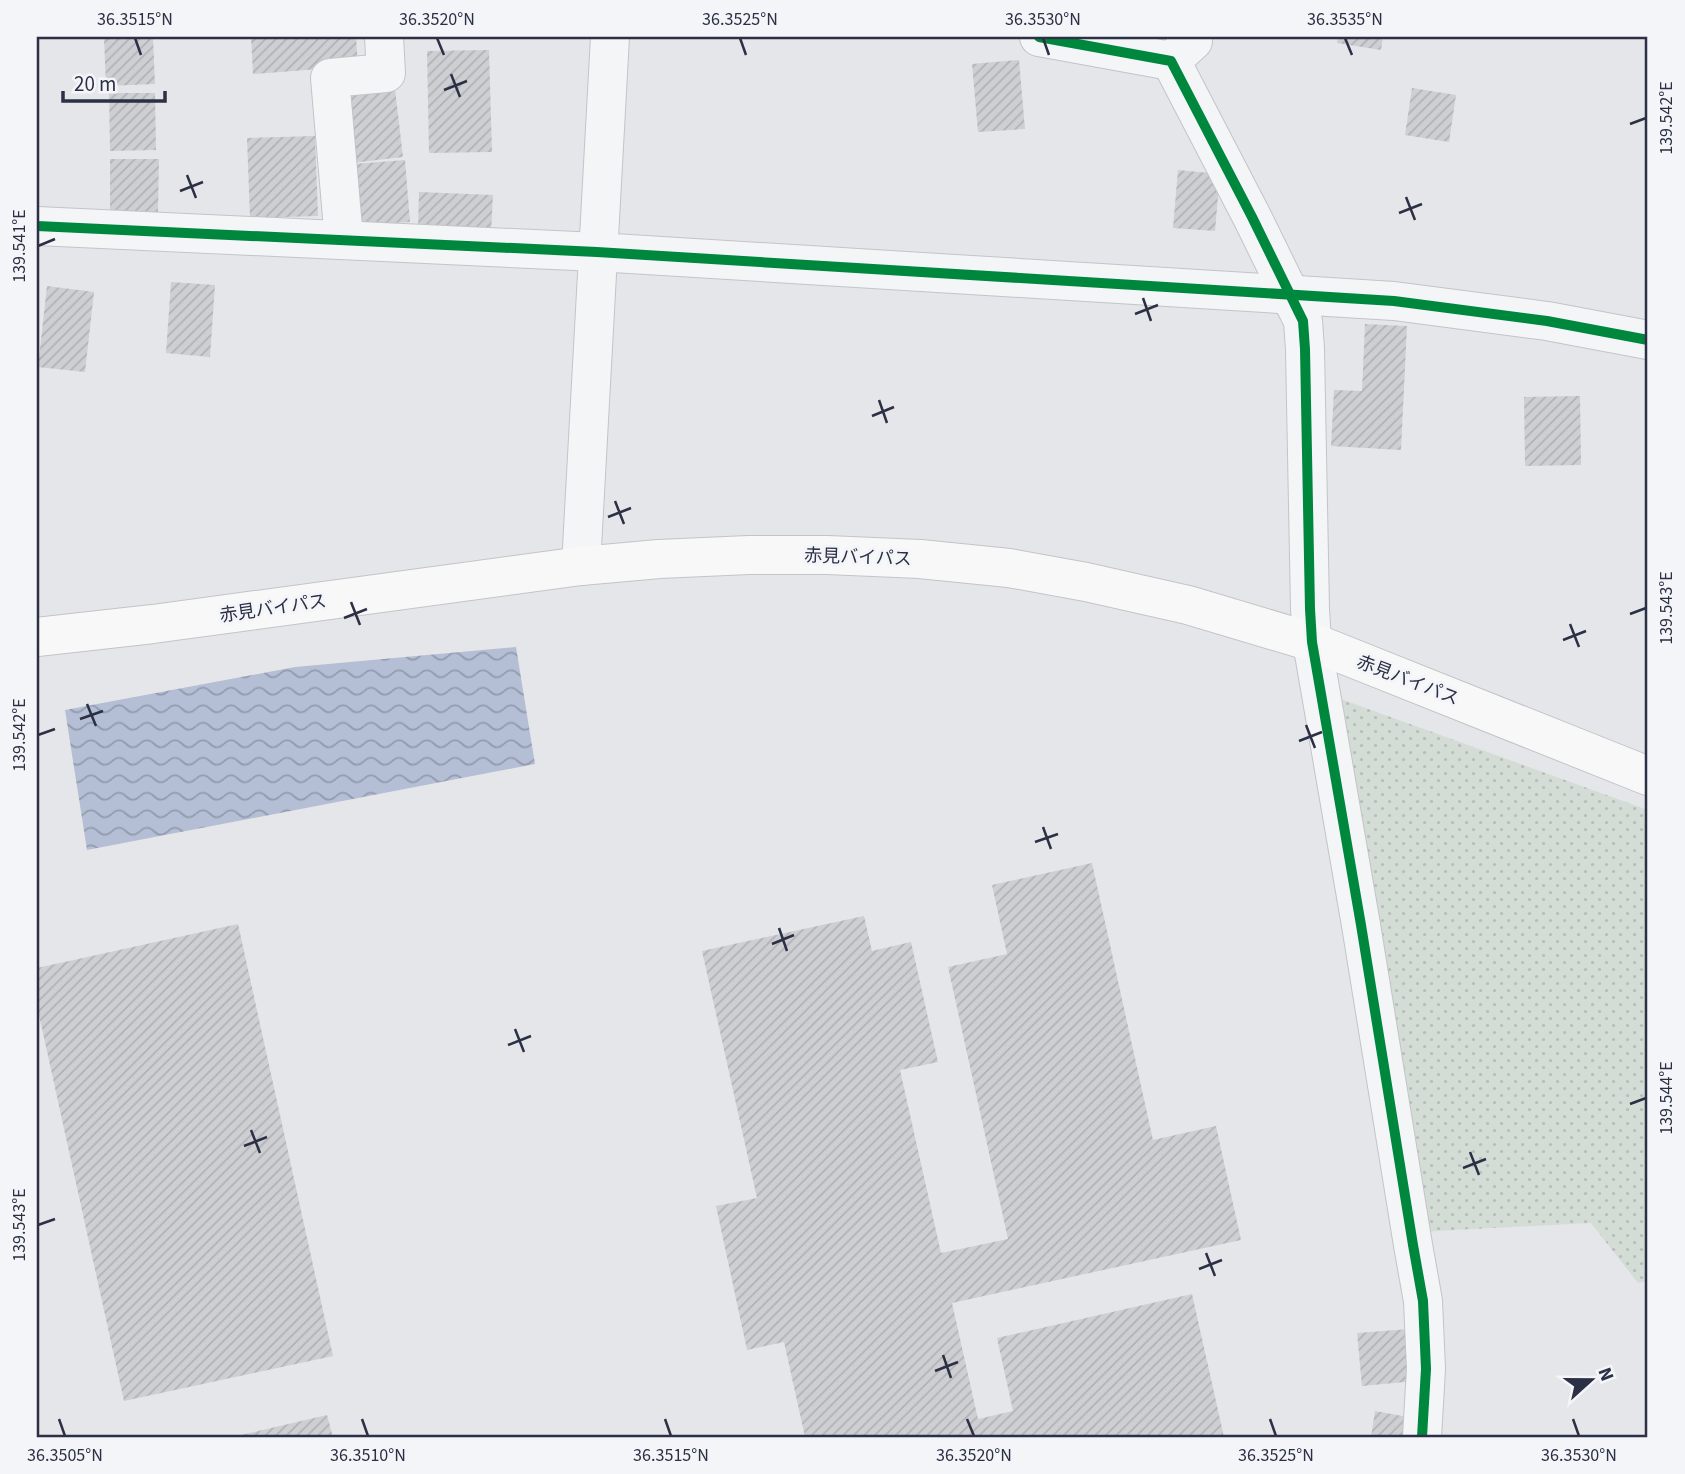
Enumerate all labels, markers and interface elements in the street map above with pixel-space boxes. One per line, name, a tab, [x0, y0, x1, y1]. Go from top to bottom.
text: 36.3515°N	[97, 7, 173, 32]
text: 36.3520°N	[399, 7, 475, 32]
text: 36.3525°N	[702, 7, 778, 32]
text: 36.3530°N	[1005, 7, 1081, 32]
text: 36.3535°N	[1307, 7, 1383, 32]
scale bar	[63, 60, 164, 104]
text: 20 m	[74, 69, 116, 99]
text: 139.542°E	[1654, 81, 1679, 155]
text: 139.541°E	[7, 209, 32, 283]
street label: 赤見バイパス	[804, 543, 912, 572]
text: 139.543°E	[1654, 571, 1679, 645]
street label: 赤見バイパス	[218, 589, 328, 628]
street label: 赤見バイパス	[1353, 650, 1463, 711]
text: 139.542°E	[7, 698, 32, 772]
text: 139.544°E	[1654, 1061, 1679, 1135]
text: 139.543°E	[7, 1188, 32, 1262]
north arrow	[1556, 1344, 1626, 1414]
text: N	[1591, 1364, 1620, 1385]
text: 36.3505°N	[27, 1443, 103, 1468]
text: 36.3510°N	[330, 1443, 406, 1468]
text: 36.3515°N	[633, 1443, 709, 1468]
text: 36.3520°N	[936, 1443, 1012, 1468]
text: 36.3525°N	[1238, 1443, 1314, 1468]
text: 36.3530°N	[1541, 1443, 1617, 1468]

